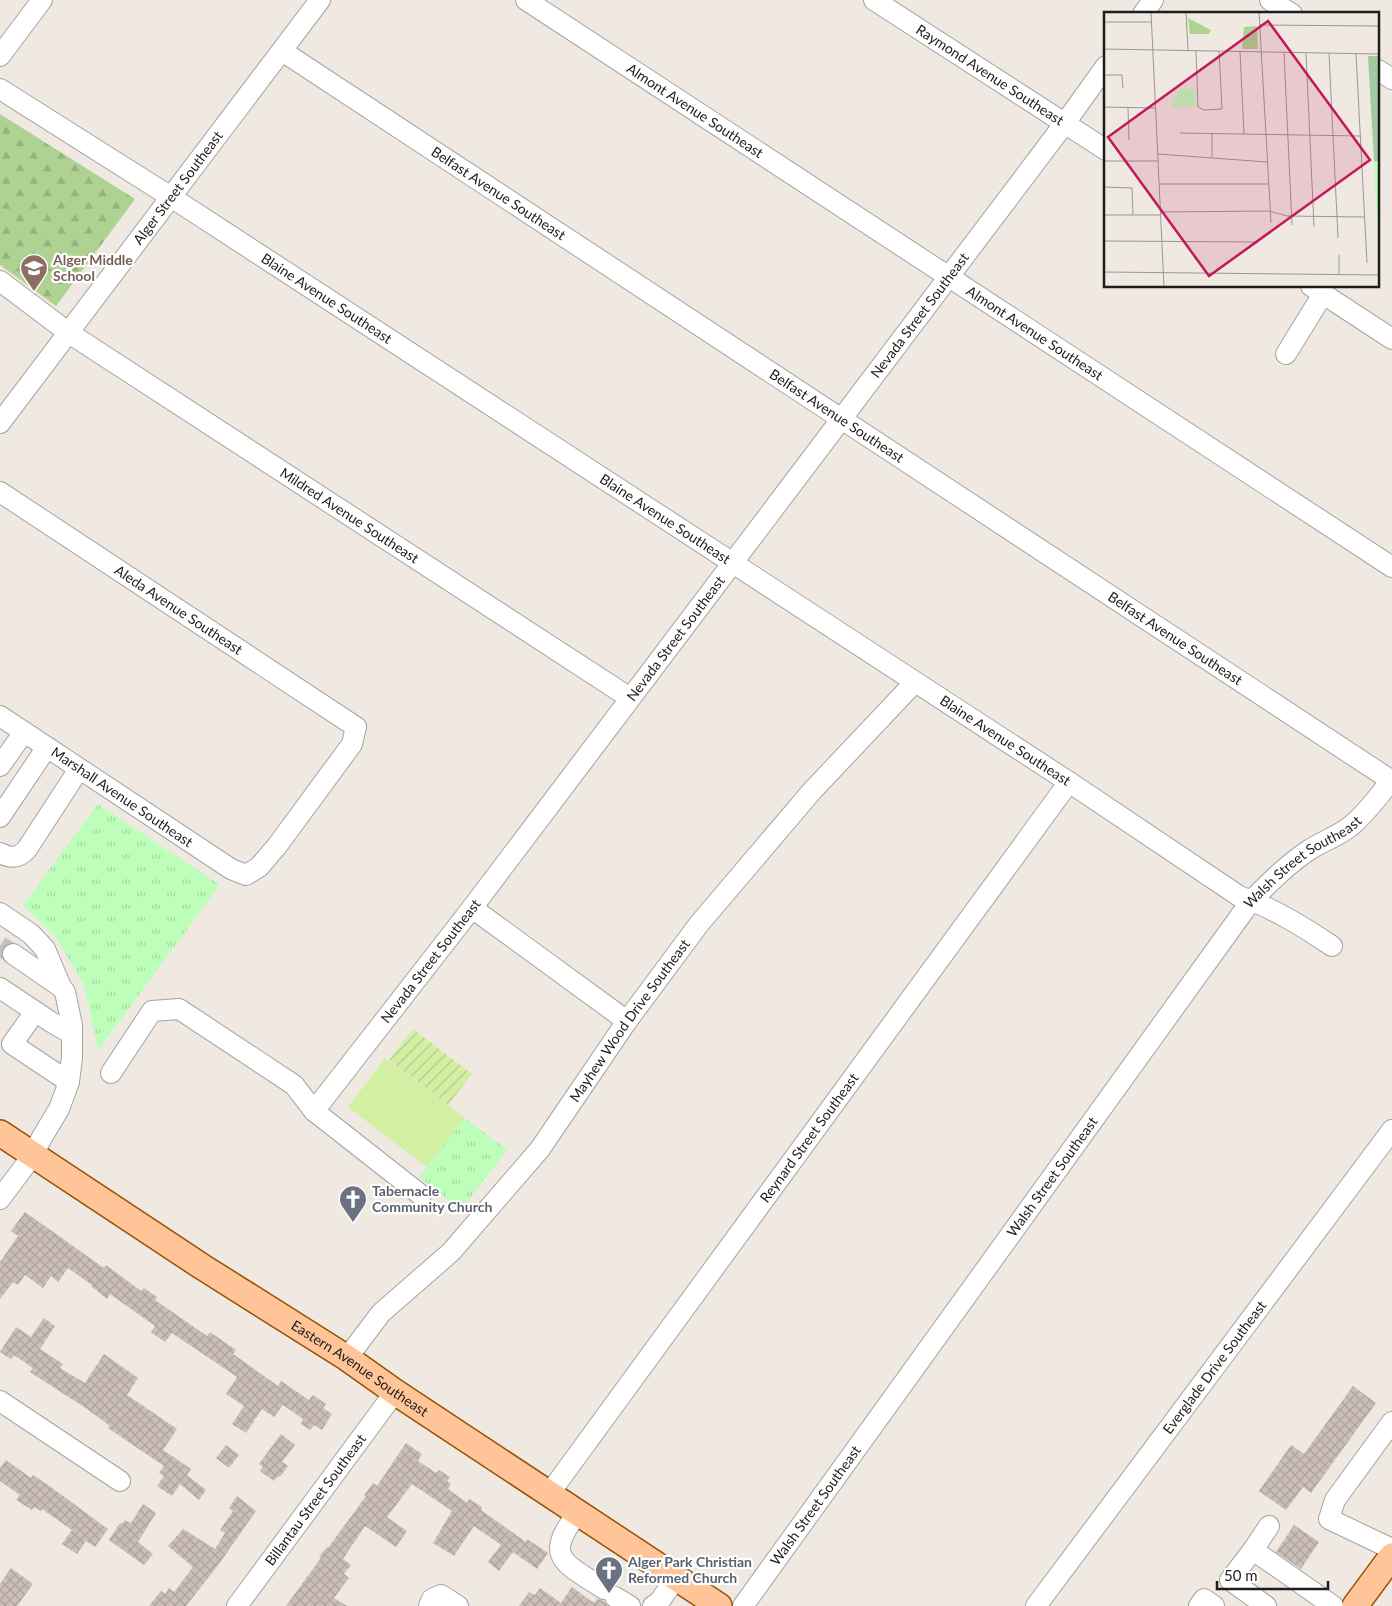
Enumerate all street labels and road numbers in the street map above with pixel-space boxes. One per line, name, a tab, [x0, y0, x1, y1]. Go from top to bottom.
street label: Raymond Avenue Southeast	[913, 21, 1067, 128]
street label: Almont Avenue Southeast	[624, 59, 767, 161]
street label: Alger Street Southeast	[129, 127, 226, 248]
street label: Belfast Avenue Southeast	[428, 143, 569, 243]
street label: Blaine Avenue Southeast	[258, 249, 395, 347]
street label: Nevada Street Southeast	[867, 249, 972, 381]
street label: Almont Avenue Southeast	[963, 282, 1106, 383]
street label: Belfast Avenue Southeast	[767, 365, 907, 466]
street label: Mildred Avenue Southeast	[277, 464, 422, 566]
street label: Blaine Avenue Southeast	[597, 470, 734, 567]
street label: Aleda Avenue Southeast	[112, 561, 246, 658]
street label: Nevada Street Southeast	[622, 572, 728, 704]
street label: Belfast Avenue Southeast	[1105, 588, 1246, 688]
street label: Blaine Avenue Southeast	[937, 691, 1074, 789]
street label: Marshall Avenue Southeast	[48, 743, 196, 850]
street label: Walsh Street Southeast	[1240, 812, 1365, 911]
street label: Nevada Street Southeast	[377, 895, 484, 1026]
street label: Mayhew Wood Drive Southeast	[566, 936, 693, 1105]
street label: Reynard Street Southeast	[756, 1070, 862, 1206]
street label: Walsh Street Southeast	[1003, 1113, 1101, 1240]
street label: Everglade Drive Southeast	[1159, 1297, 1269, 1437]
street label: Eastern Avenue Southeast	[288, 1316, 432, 1420]
street label: Billantau Street Southeast	[261, 1430, 369, 1569]
street label: Walsh Street Southeast	[766, 1442, 864, 1568]

